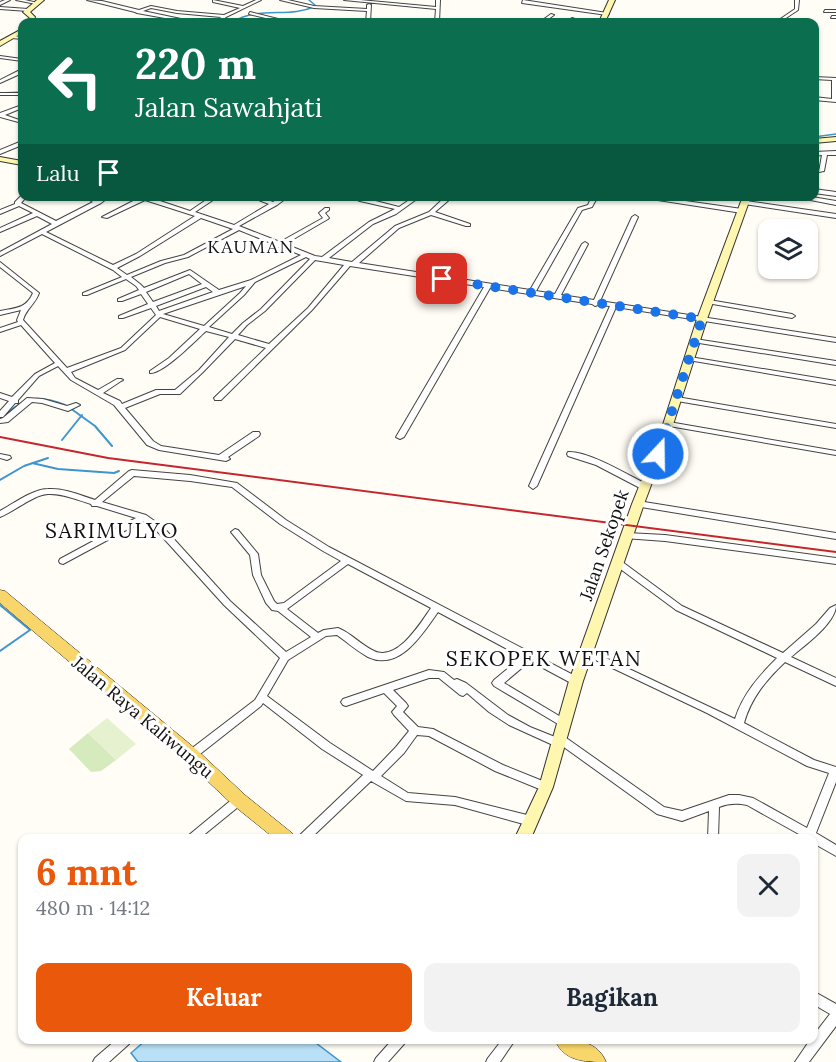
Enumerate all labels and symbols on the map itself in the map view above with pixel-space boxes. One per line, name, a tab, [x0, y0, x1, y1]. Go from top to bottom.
district label: KAUMAN	[207, 235, 295, 258]
pin	[416, 253, 467, 304]
position arrow	[626, 422, 690, 486]
street label: Jalan Sekopek	[574, 486, 634, 604]
district label: SARIMULYO	[45, 517, 179, 544]
district label: SEKOPEK WETAN	[446, 645, 642, 672]
street label: Jalan Raya Kaliwungu	[67, 650, 219, 783]

